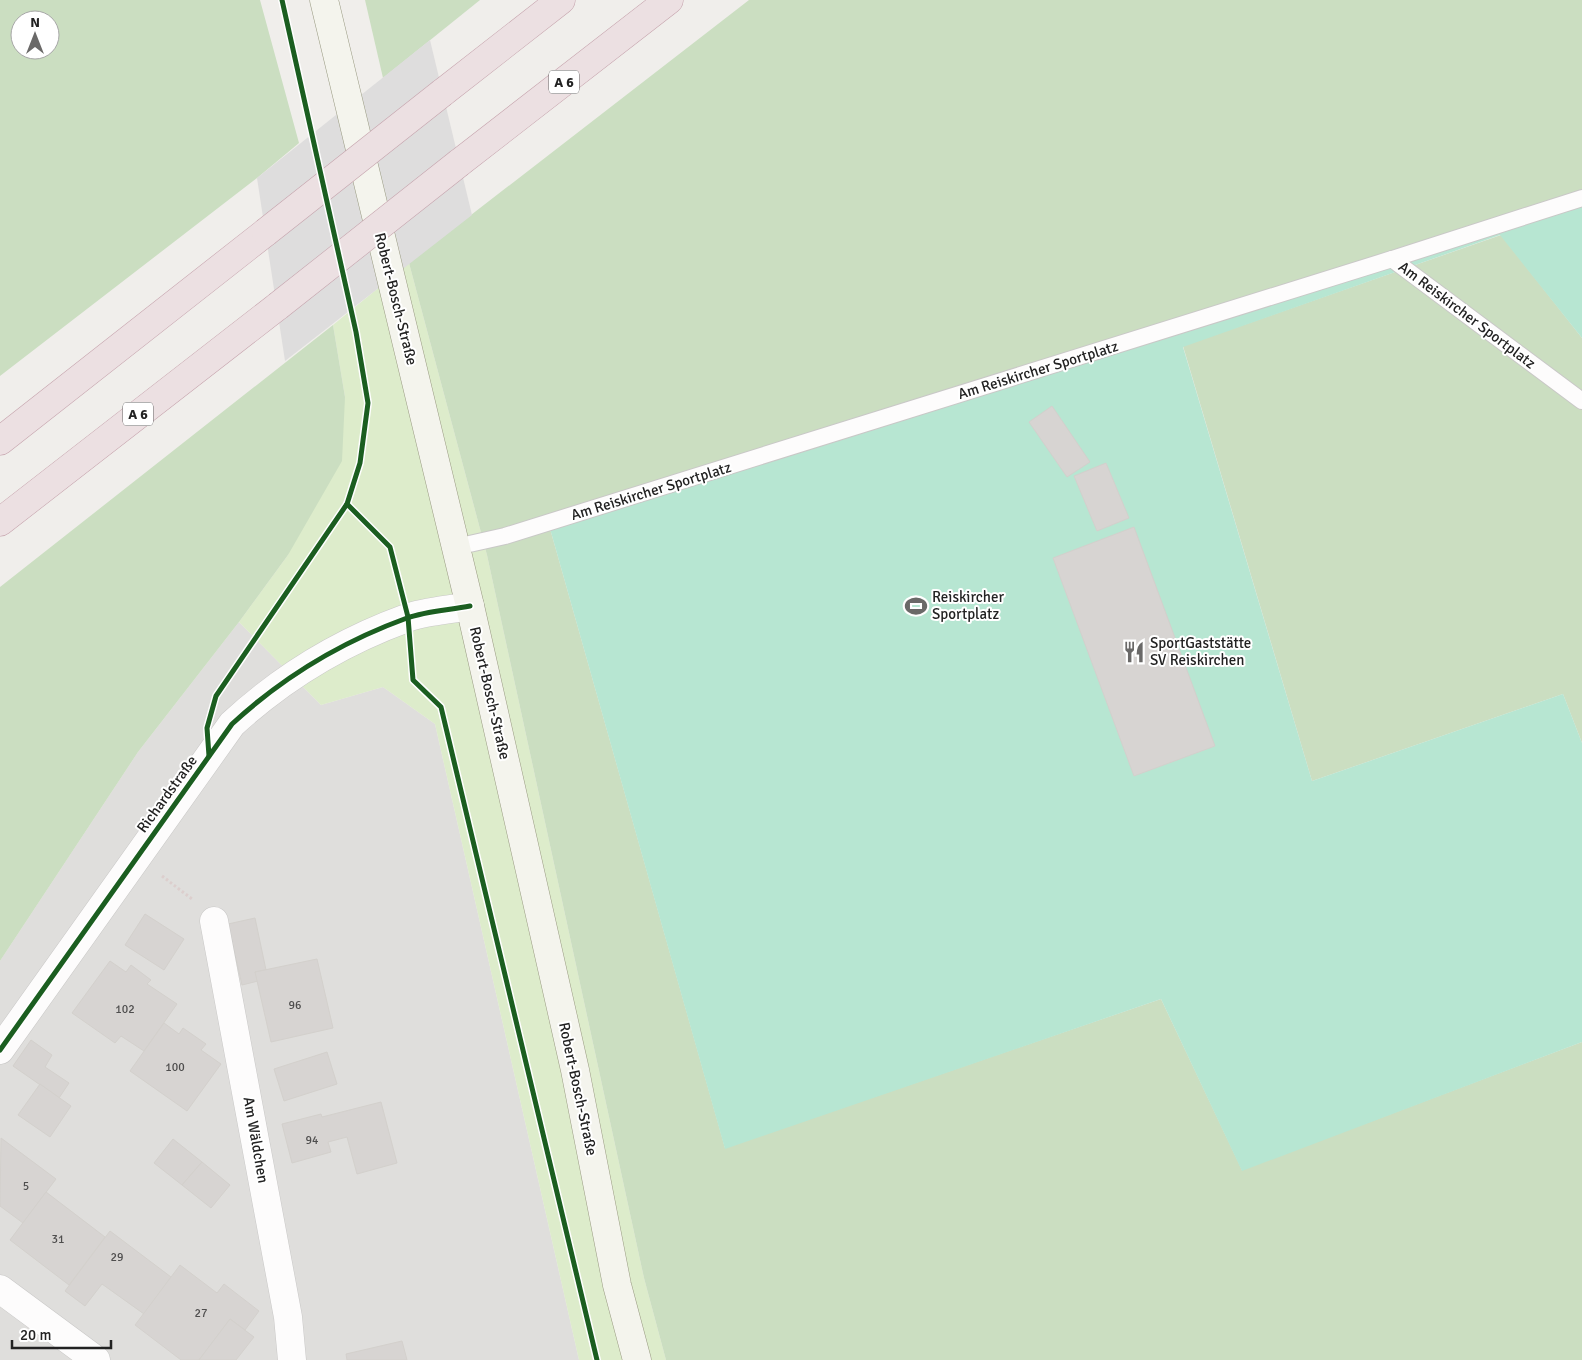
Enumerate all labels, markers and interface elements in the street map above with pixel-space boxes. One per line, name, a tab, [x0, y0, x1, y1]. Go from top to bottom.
north arrow	[10, 10, 60, 60]
text: N	[30, 14, 40, 31]
road number: A 6	[549, 70, 579, 94]
street label: Robert-Bosch-Straße	[371, 231, 421, 367]
street label: Am Reiskircher Sportplatz	[1395, 258, 1539, 373]
street label: Am Reiskircher Sportplatz	[956, 337, 1121, 403]
road number: A 6	[123, 402, 153, 426]
street label: Am Reiskircher Sportplatz	[569, 458, 734, 524]
place label: Reiskircher Sportplatz	[932, 588, 1004, 623]
sports icon: Reiskircher Sportplatz	[903, 593, 929, 619]
street label: Robert-Bosch-Straße	[466, 625, 514, 761]
place label: SportGaststätte SV Reiskirchen	[1150, 634, 1251, 669]
restaurant icon: SportGaststätte SV Reiskirchen	[1121, 639, 1147, 665]
street label: Richardstraße	[133, 752, 201, 836]
house number: 96	[289, 998, 301, 1013]
house number: 102	[115, 1002, 135, 1017]
street label: Robert-Bosch-Straße	[555, 1021, 601, 1157]
house number: 100	[165, 1060, 185, 1075]
street label: Am Wäldchen	[240, 1095, 272, 1185]
house number: 94	[306, 1133, 319, 1148]
house number: 5	[23, 1179, 29, 1194]
house number: 31	[52, 1232, 64, 1247]
house number: 29	[111, 1250, 123, 1265]
house number: 27	[195, 1306, 207, 1321]
scale bar	[12, 1318, 111, 1350]
text: 20 m	[20, 1326, 51, 1344]

